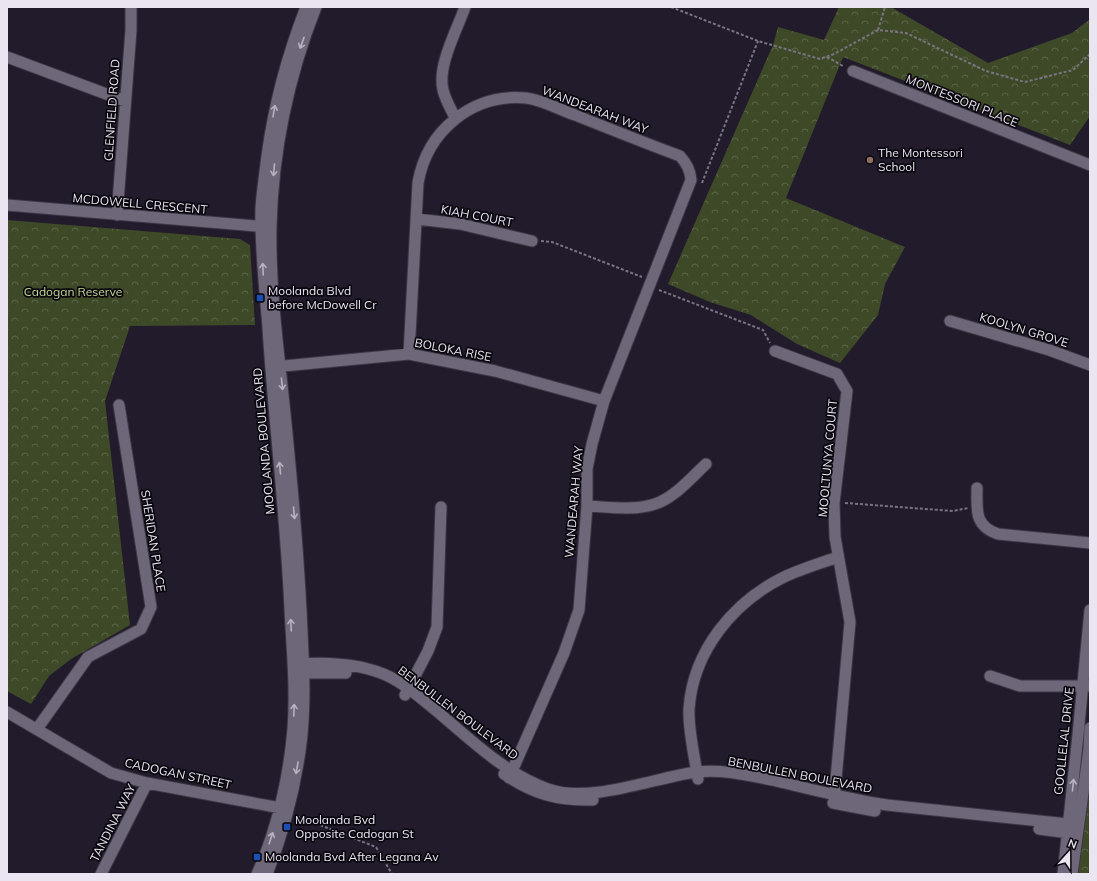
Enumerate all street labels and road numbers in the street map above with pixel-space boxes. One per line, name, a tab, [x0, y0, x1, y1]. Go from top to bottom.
street label: GLENFIELD ROAD	[100, 59, 123, 161]
street label: MONTESSORI PLACE	[904, 71, 1020, 130]
street label: WANDEARAH WAY	[540, 82, 651, 137]
street label: MCDOWELL CRESCENT	[72, 190, 209, 217]
street label: KIAH COURT	[440, 201, 515, 230]
street label: KOOLYN GROVE	[978, 309, 1070, 350]
street label: BOLOKA RISE	[413, 335, 493, 364]
street label: MOOLANDA BOULEVARD	[250, 367, 277, 515]
street label: MOOLTUNYA COURT	[815, 398, 840, 518]
street label: WANDEARAH WAY	[561, 445, 586, 559]
street label: SHERIDAN PLACE	[138, 489, 169, 593]
street label: BENBULLEN BOULEVARD	[395, 662, 521, 763]
street label: GOOLLELAL DRIVE	[1050, 686, 1077, 795]
street label: BENBULLEN BOULEVARD	[727, 753, 874, 796]
street label: CADOGAN STREET	[123, 755, 234, 792]
street label: TANDINA WAY	[87, 781, 139, 864]

